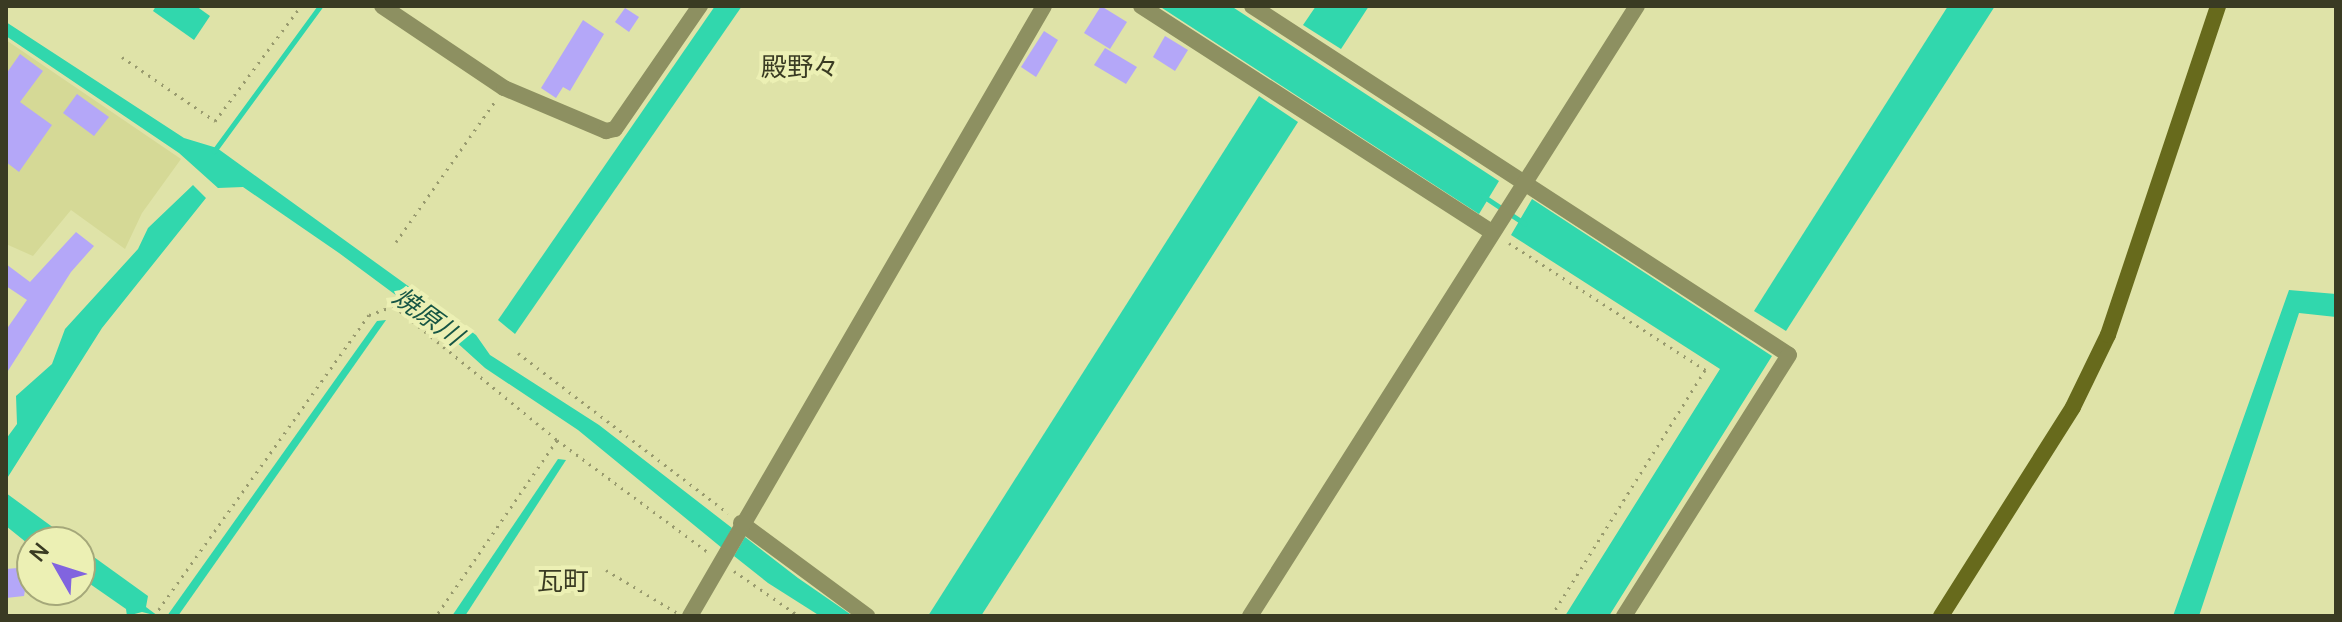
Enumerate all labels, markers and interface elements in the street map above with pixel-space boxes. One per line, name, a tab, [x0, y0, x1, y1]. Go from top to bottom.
district label: 殿野々	[761, 51, 839, 83]
water label: 焼原川	[387, 280, 469, 352]
north arrow	[16, 526, 96, 606]
text: N	[22, 537, 56, 568]
district label: 瓦町	[537, 565, 589, 597]

